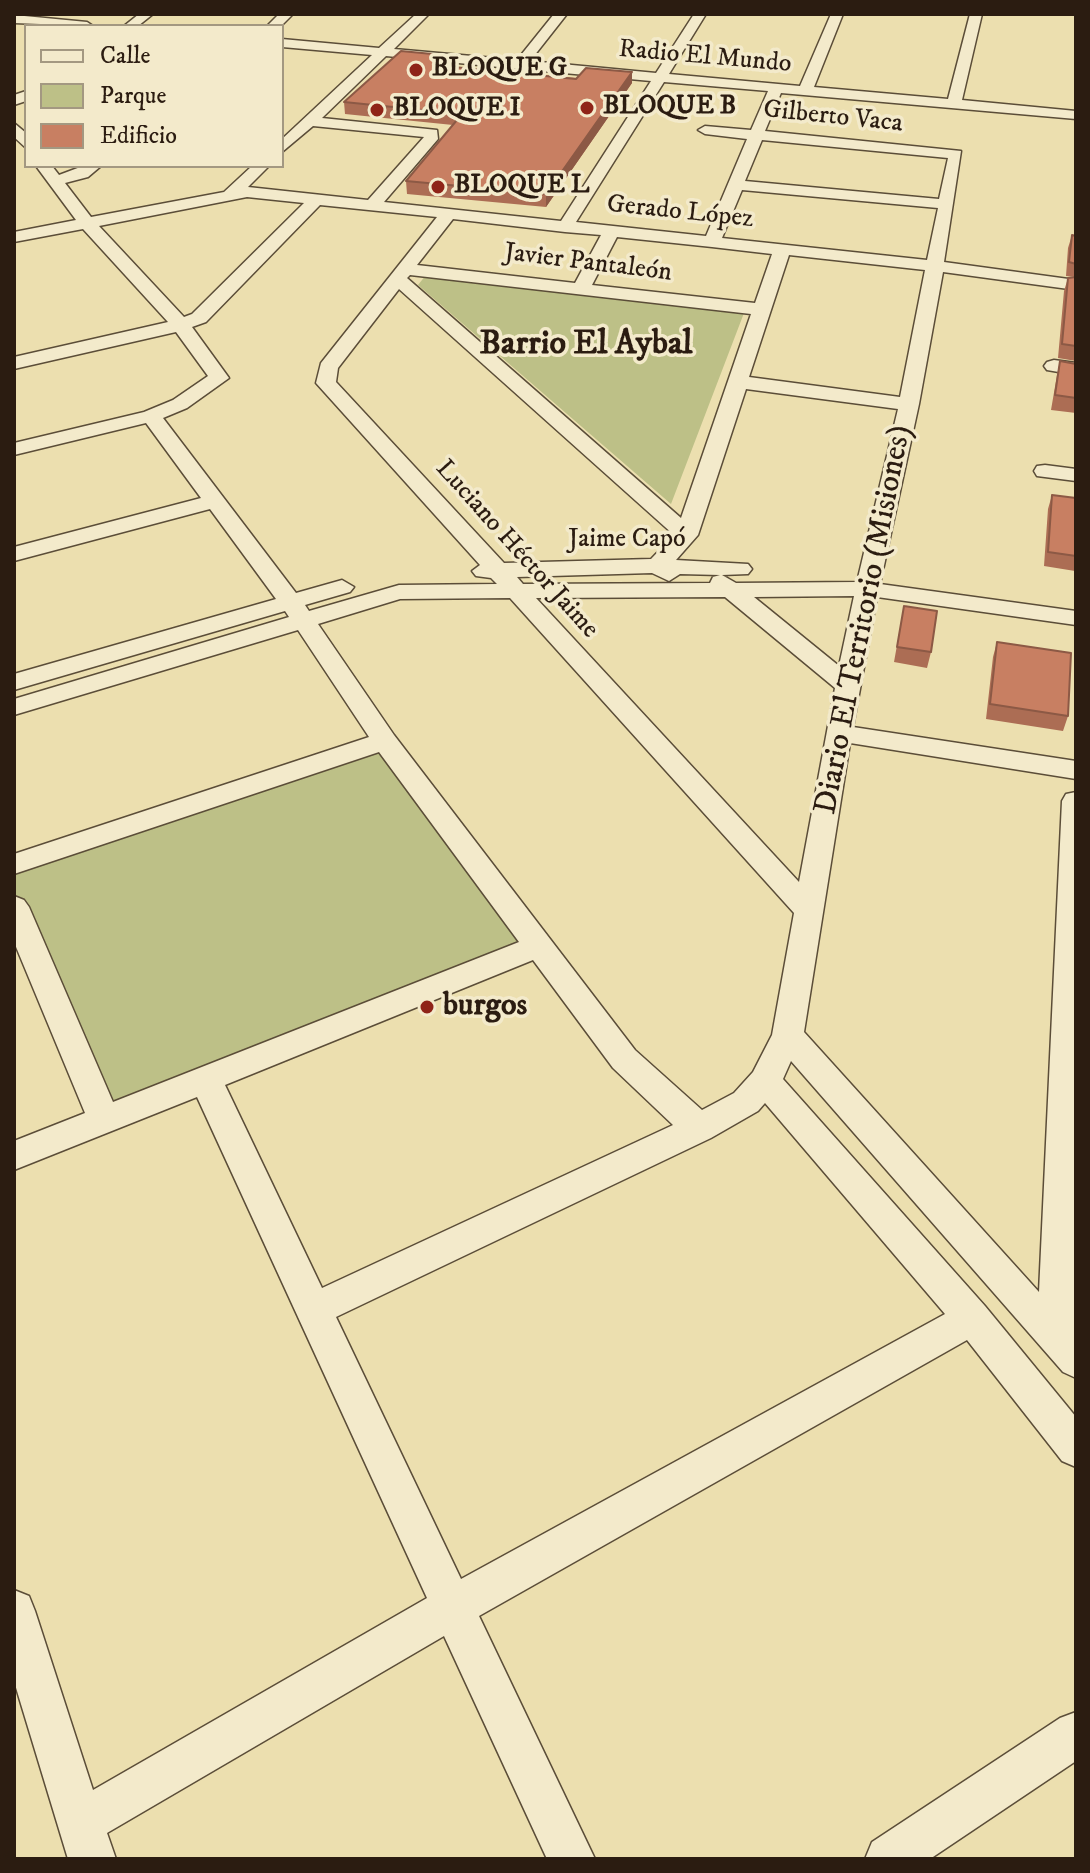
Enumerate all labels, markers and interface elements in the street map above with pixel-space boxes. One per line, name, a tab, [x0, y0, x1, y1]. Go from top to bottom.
legend	[24, 24, 284, 168]
street label: Radio El Mundo	[617, 35, 793, 81]
text: Calle	[100, 41, 150, 71]
place label: BLOQUE G	[432, 54, 567, 86]
marker: BLOQUE G	[407, 61, 425, 79]
text: Parque	[100, 81, 166, 111]
place label: BLOQUE B	[603, 92, 736, 124]
place label: BLOQUE I	[393, 94, 520, 126]
street label: Gilberto Vaca	[762, 95, 904, 141]
marker: BLOQUE B	[578, 99, 596, 117]
marker: BLOQUE I	[368, 101, 386, 119]
text: Edificio	[100, 121, 177, 151]
place label: BLOQUE L	[454, 171, 589, 203]
marker: BLOQUE L	[429, 178, 447, 196]
street label: Gerado López	[605, 190, 755, 236]
street label: Javier Pantaleón	[502, 238, 674, 290]
district label: Barrio El Aybal	[479, 326, 693, 366]
street label: Diario El Territorio (Misiones)	[808, 422, 922, 818]
street label: Luciano Héctor Jaime	[428, 454, 604, 646]
street label: Jaime Capó	[568, 525, 686, 557]
place label: burgos	[443, 988, 527, 1026]
marker: burgos	[418, 998, 436, 1016]

